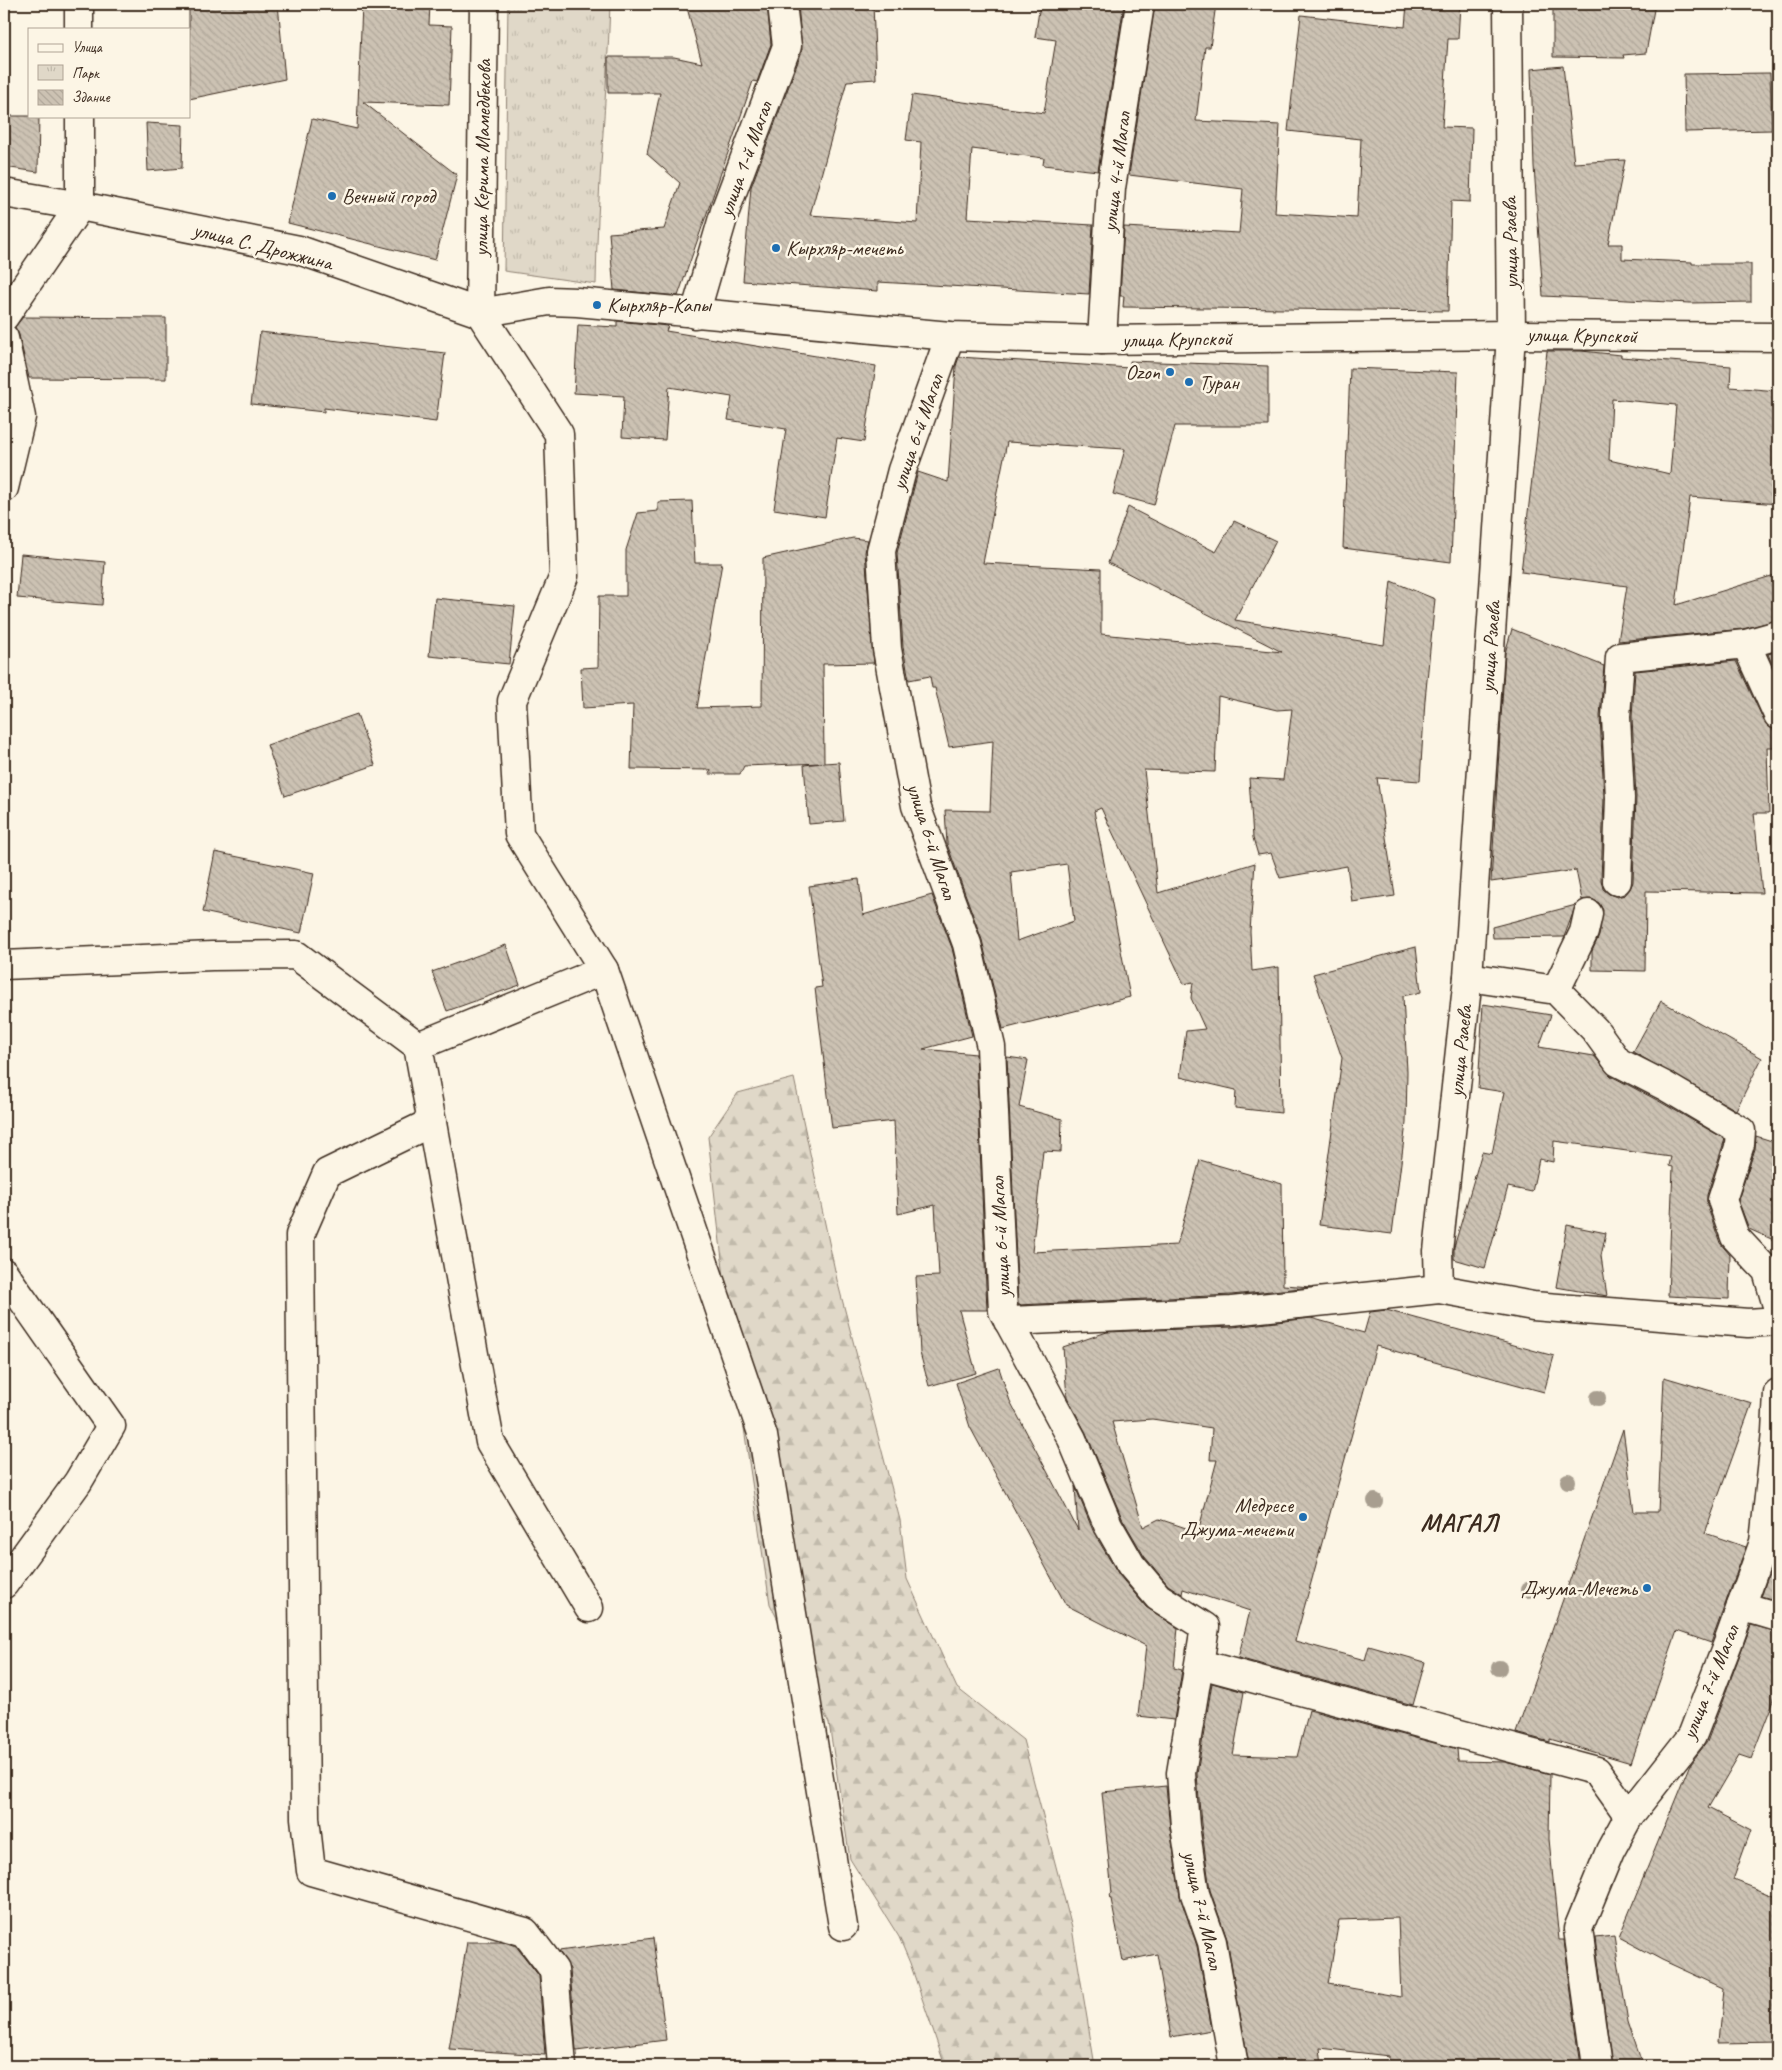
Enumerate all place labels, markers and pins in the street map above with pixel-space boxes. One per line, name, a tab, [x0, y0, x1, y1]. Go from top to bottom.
place label: Вечный город	[342, 183, 437, 209]
marker: Вечный город	[326, 190, 338, 202]
place label: Кырхляр-мечеть	[786, 235, 904, 261]
marker: Кырхляр-мечеть	[770, 242, 782, 254]
place label: Кырхляр-Капы	[607, 292, 713, 318]
marker: Кырхляр-Капы	[591, 299, 603, 311]
place label: Ozon	[1125, 359, 1161, 385]
marker: Ozon	[1164, 366, 1176, 378]
place label: Туран	[1199, 369, 1240, 395]
marker: Туран	[1183, 376, 1195, 388]
place label: Медресе Джума-мечети	[1180, 1492, 1296, 1542]
marker: Медресе Джума-мечети	[1297, 1511, 1309, 1523]
place label: Джума-Мечеть	[1521, 1575, 1639, 1601]
marker: Джума-Мечеть	[1641, 1582, 1653, 1594]

